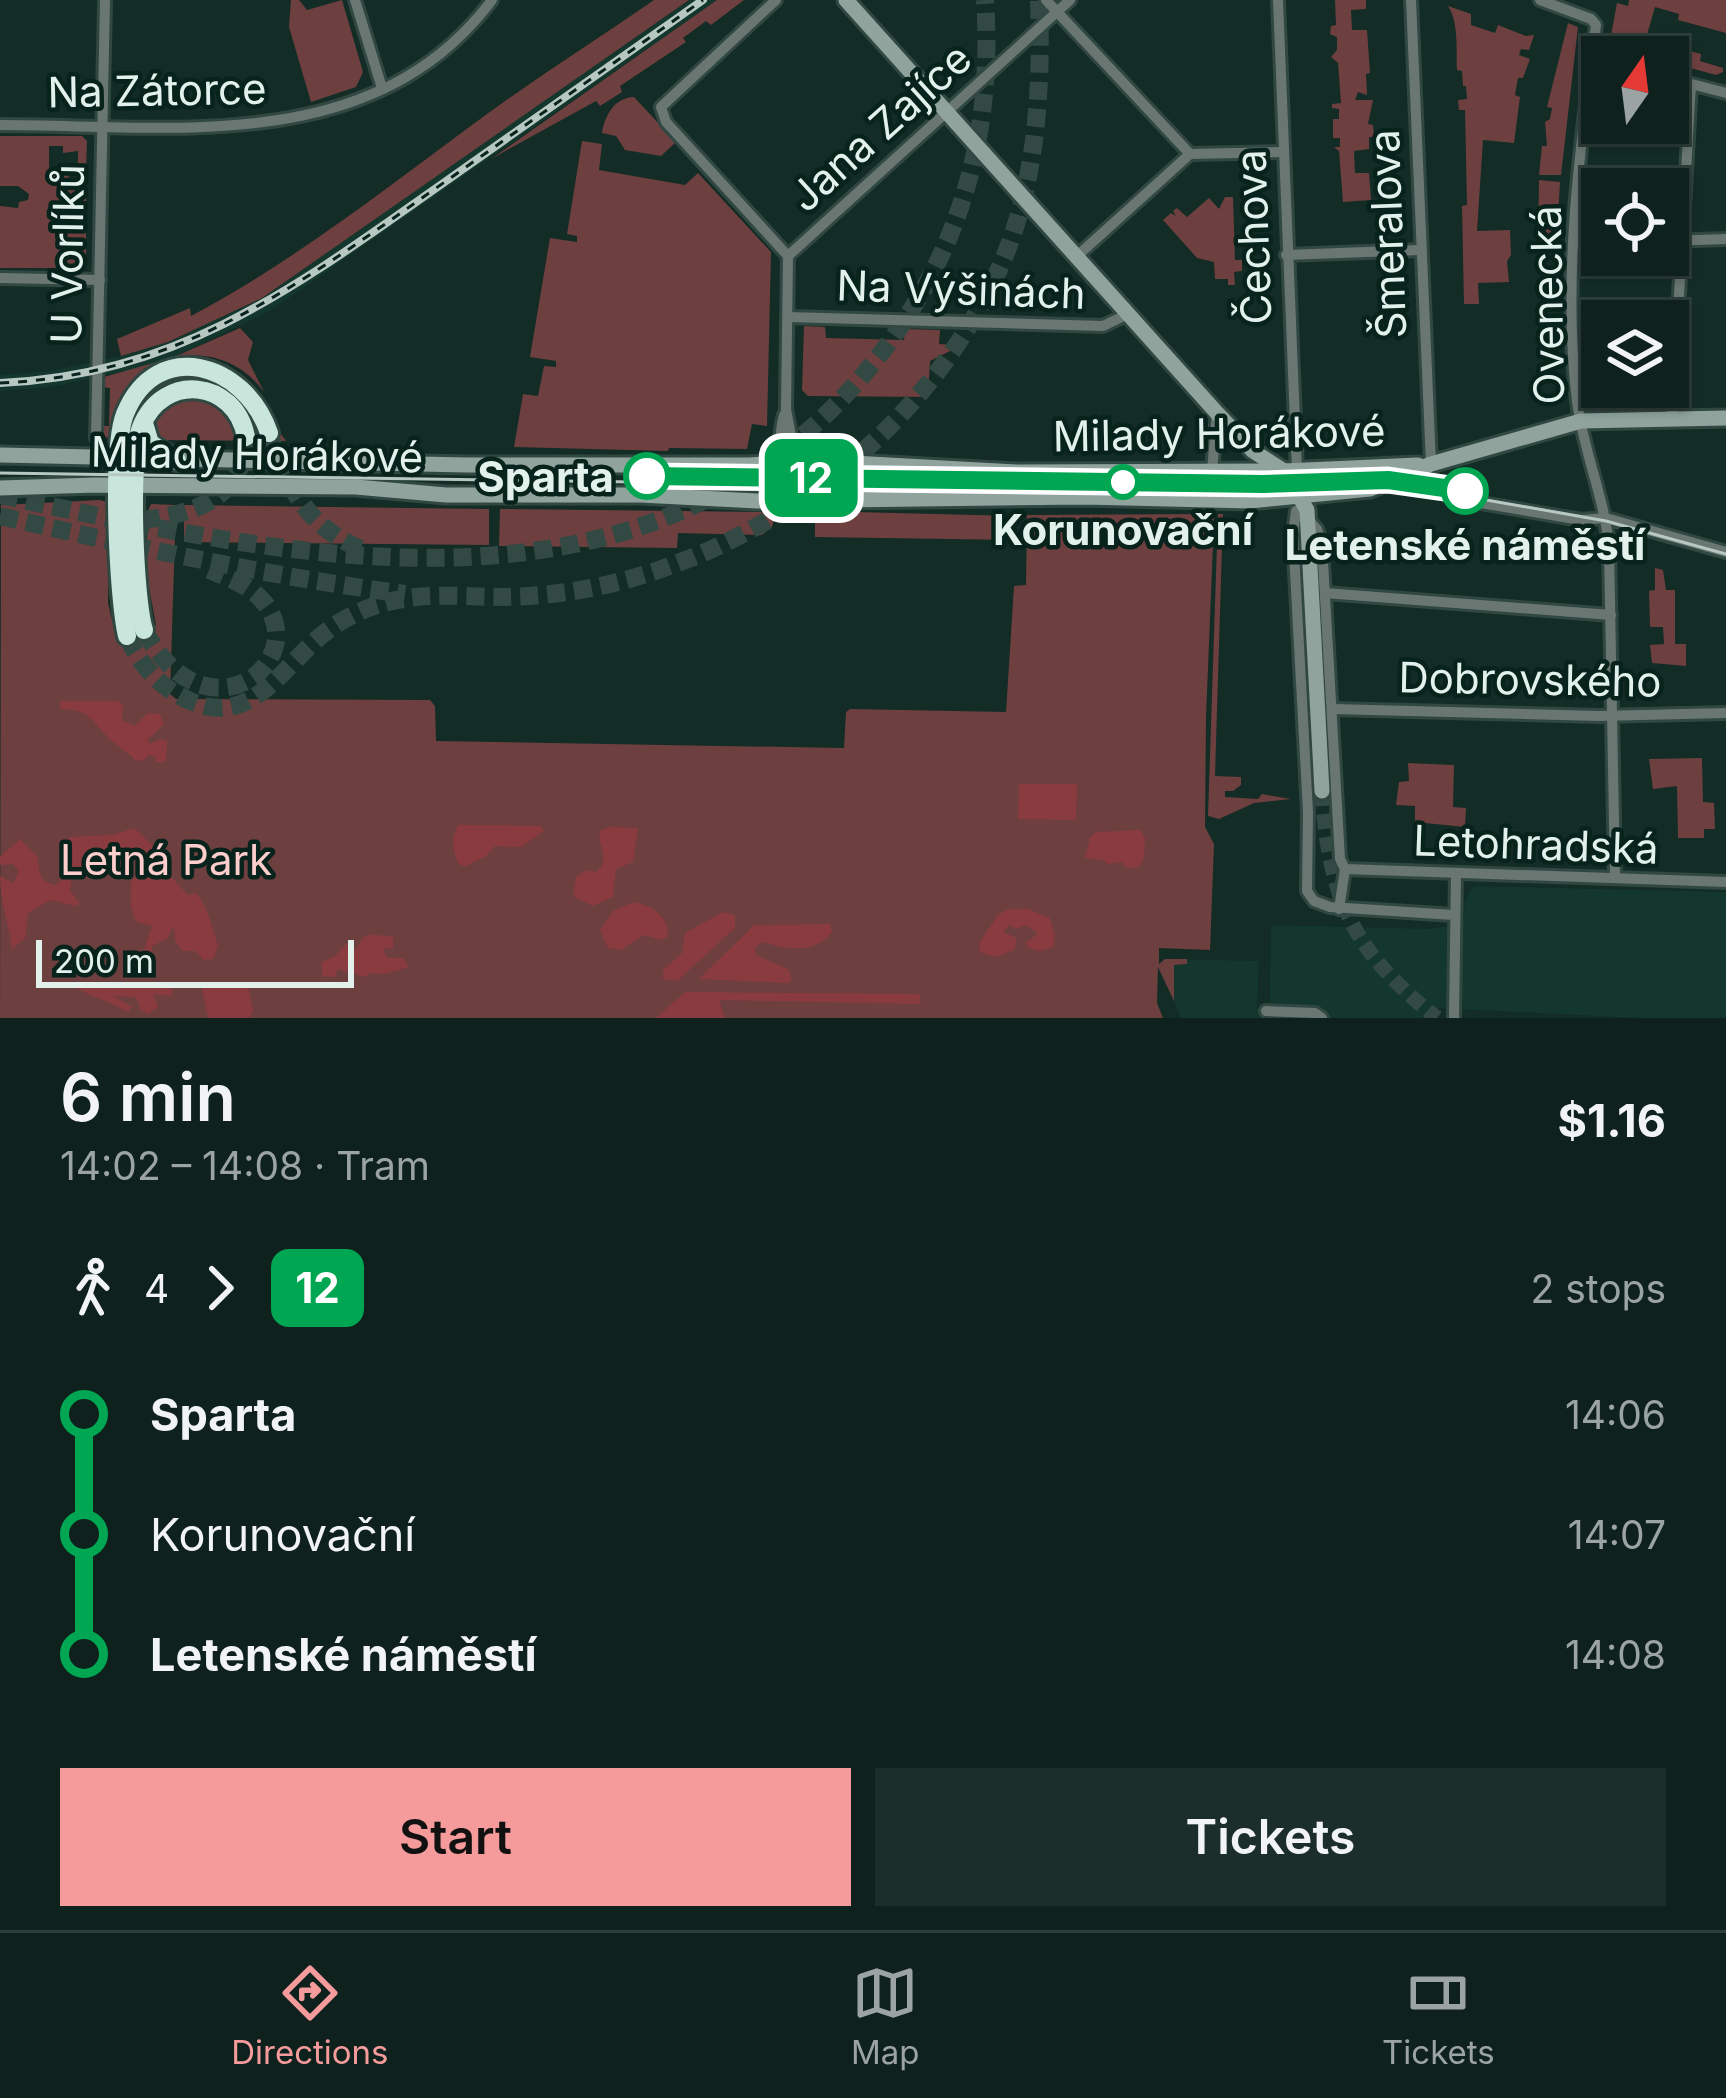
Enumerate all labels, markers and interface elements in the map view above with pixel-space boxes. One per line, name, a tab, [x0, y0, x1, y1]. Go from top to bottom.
street label: Jana Zajíce	[779, 32, 981, 222]
north arrow	[1581, 36, 1689, 144]
map controls	[1581, 36, 1689, 408]
street label: Na Zátorce	[47, 63, 267, 117]
street label: Šmeralova	[1358, 129, 1416, 339]
street label: Čechova	[1224, 148, 1282, 326]
street label: U Vorlíků	[40, 164, 94, 344]
button: locate	[1581, 168, 1689, 276]
street label: Ovenecká	[1520, 205, 1574, 405]
street label: Na Výšinách	[836, 259, 1086, 319]
button: layers	[1581, 300, 1689, 408]
street label: Milady Horákové	[1052, 405, 1386, 461]
street label: Milady Horákové	[90, 426, 424, 482]
line badge: 12	[757, 439, 865, 517]
place label: Sparta	[477, 451, 614, 502]
text: 12	[789, 452, 833, 503]
marker: Sparta	[625, 454, 669, 498]
marker: Korunovační	[1107, 466, 1139, 498]
marker: Letenské náměstí	[1443, 469, 1487, 513]
place label: Korunovační	[993, 504, 1255, 555]
place label: Letenské náměstí	[1285, 519, 1647, 570]
street label: Dobrovského	[1398, 651, 1662, 707]
street label: Letohradská	[1412, 814, 1660, 874]
park label: Letná Park	[60, 834, 272, 885]
scale bar	[36, 934, 354, 987]
text: 200 m	[54, 941, 154, 981]
text: 6 min	[60, 1057, 236, 1137]
text: $1.16	[1558, 1093, 1666, 1148]
text: 14:02 – 14:08 · Tram	[60, 1142, 430, 1189]
icon: walk	[60, 1255, 126, 1321]
icon: forward	[187, 1255, 253, 1321]
text: 12	[295, 1262, 340, 1313]
text: 4	[144, 1265, 169, 1312]
text: 2 stops	[1530, 1265, 1666, 1312]
text: Sparta	[150, 1387, 296, 1442]
text: 14:06	[1565, 1391, 1666, 1438]
text: Korunovační	[150, 1507, 415, 1562]
text: 14:07	[1568, 1511, 1666, 1558]
text: Letenské náměstí	[150, 1627, 537, 1682]
text: 14:08	[1565, 1631, 1666, 1678]
button: Start	[60, 1768, 851, 1906]
button: Tickets	[875, 1768, 1666, 1906]
tab: Directions	[231, 1960, 389, 2072]
tab: Map	[851, 1960, 920, 2072]
tab: Tickets	[1382, 1960, 1495, 2072]

